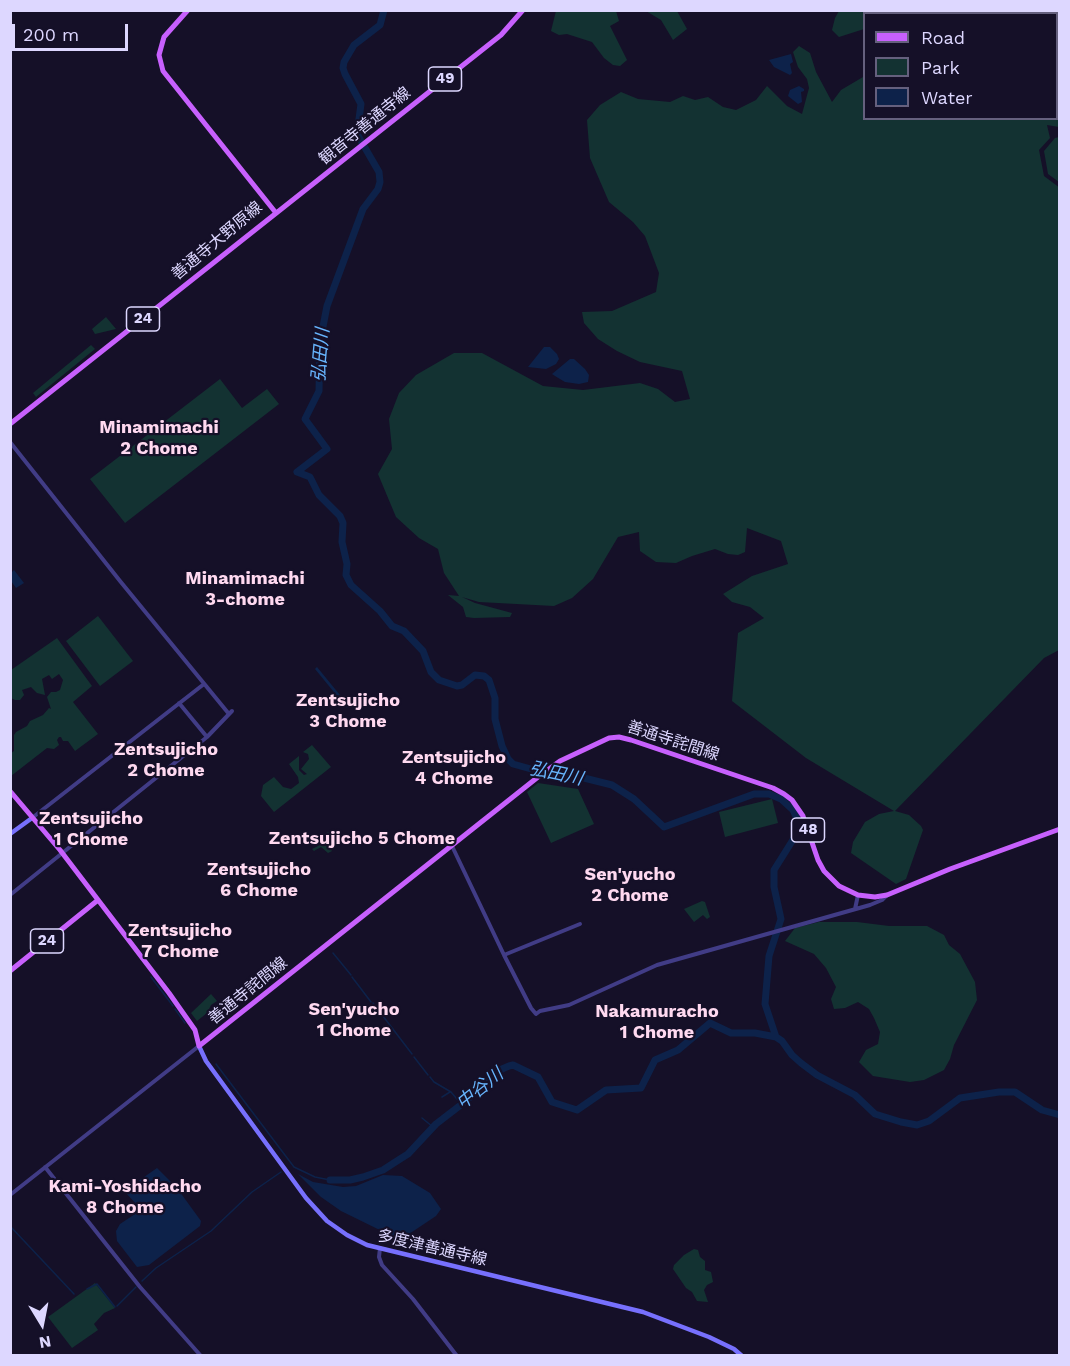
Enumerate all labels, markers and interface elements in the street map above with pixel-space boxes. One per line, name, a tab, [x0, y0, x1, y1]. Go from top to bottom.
scale bar	[15, 12, 130, 50]
legend	[863, 12, 1058, 120]
text: 200 m	[23, 24, 79, 45]
text: Road	[921, 27, 965, 48]
text: Park	[921, 57, 960, 78]
road number: 49	[428, 67, 462, 91]
street label: 観音寺善通寺線	[315, 83, 415, 169]
text: Water	[921, 87, 973, 108]
street label: 善通寺大野原線	[168, 198, 266, 284]
road number: 24	[126, 307, 160, 331]
water label: 弘田川	[308, 327, 334, 383]
district label: Minamimachi 2 Chome	[99, 417, 219, 460]
district label: Minamimachi 3-chome	[185, 568, 305, 610]
district label: Zentsujicho 3 Chome	[296, 690, 400, 732]
street label: 善通寺詫間線	[624, 717, 722, 765]
district label: Zentsujicho 2 Chome	[114, 739, 218, 782]
district label: Zentsujicho 4 Chome	[402, 747, 506, 789]
water label: 弘田川	[527, 758, 585, 790]
district label: Zentsujicho 1 Chome	[39, 808, 143, 850]
road number: 48	[792, 818, 824, 842]
district label: Zentsujicho 5 Chome	[269, 828, 455, 850]
district label: Zentsujicho 6 Chome	[207, 859, 311, 902]
district label: Sen'yucho 2 Chome	[585, 864, 675, 906]
district label: Zentsujicho 7 Chome	[128, 920, 232, 962]
road number: 24	[30, 929, 63, 953]
street label: 善通寺詫間線	[205, 953, 291, 1029]
district label: Sen'yucho 1 Chome	[309, 999, 399, 1042]
district label: Nakamuracho 1 Chome	[595, 1001, 719, 1044]
water label: 中谷川	[452, 1064, 508, 1114]
district label: Kami-Yoshidacho 8 Chome	[48, 1176, 202, 1218]
street label: 多度津善通寺線	[375, 1226, 489, 1270]
north arrow	[12, 1294, 72, 1354]
text: N	[38, 1332, 53, 1353]

